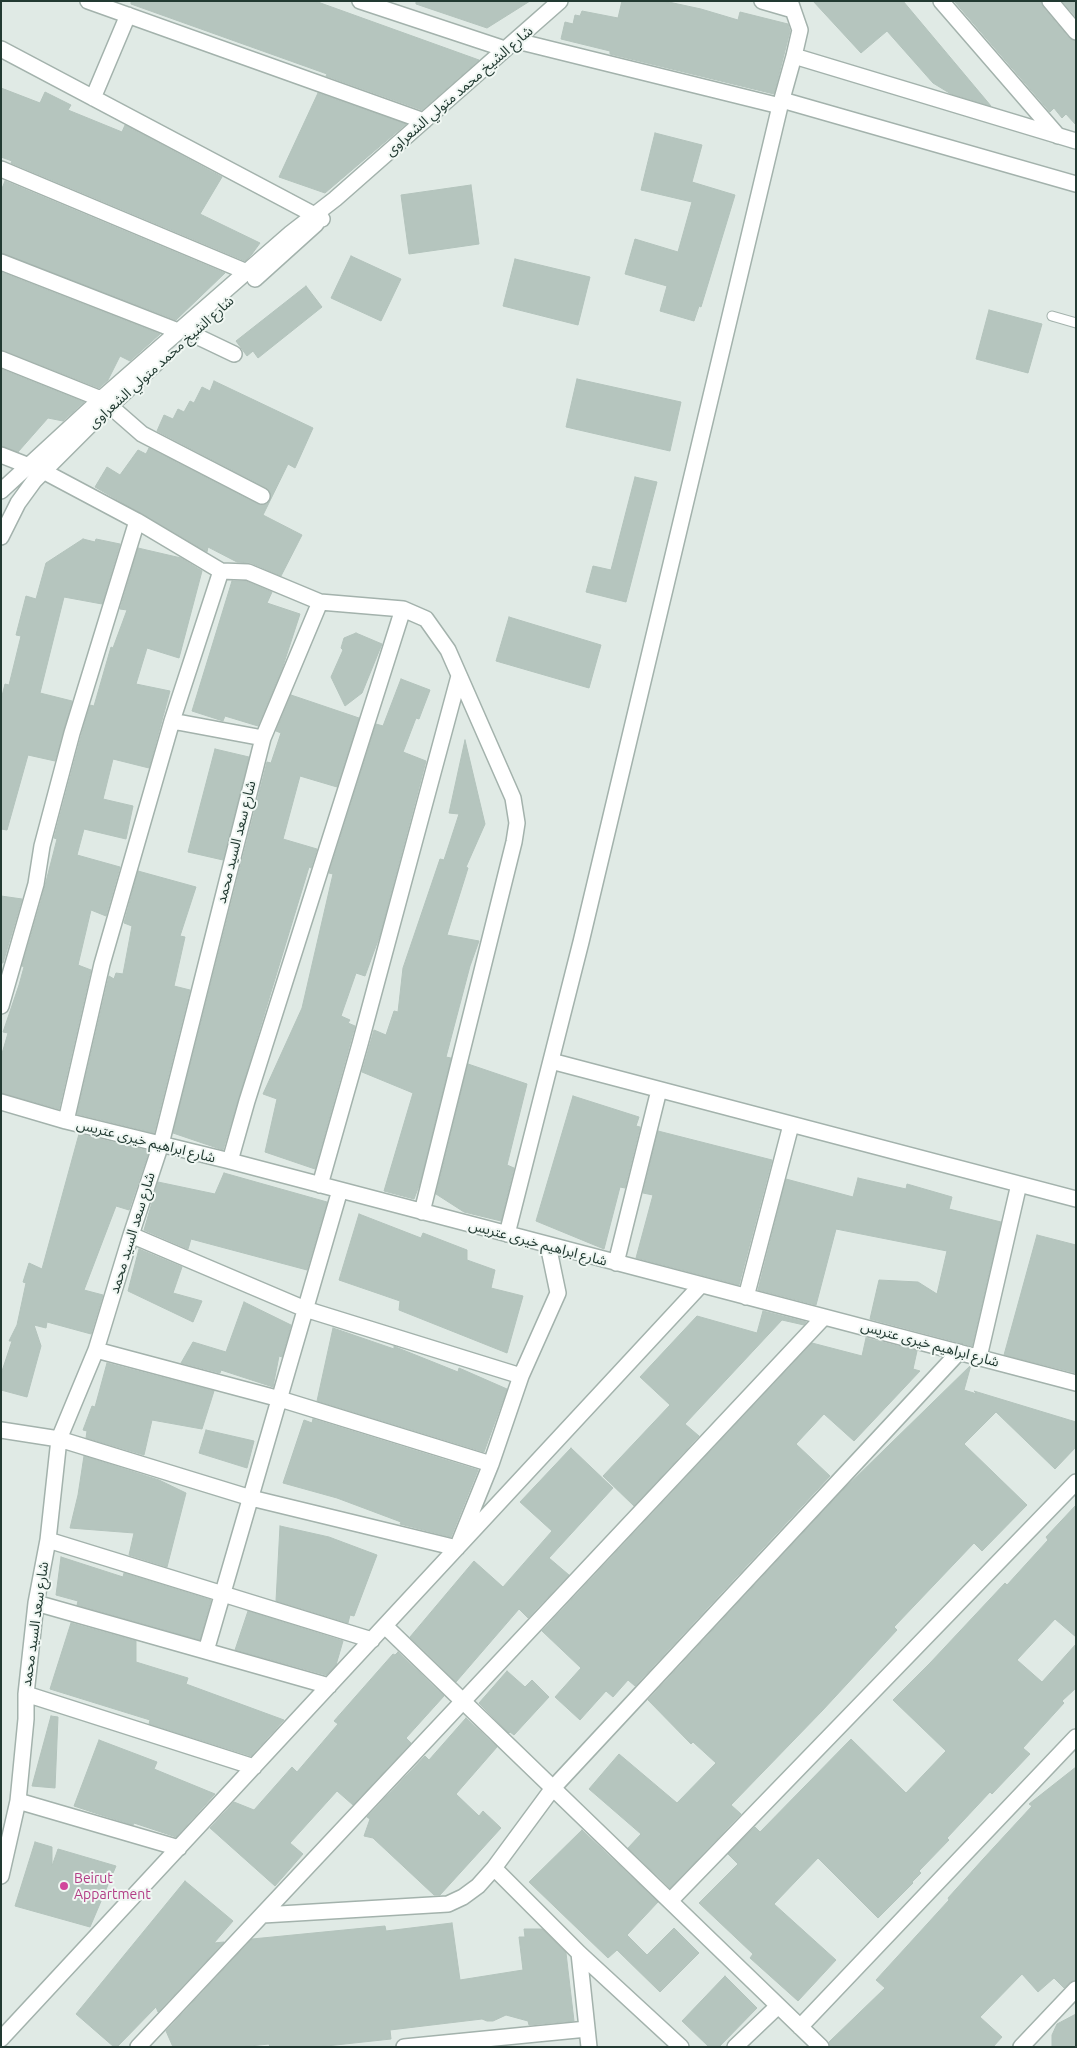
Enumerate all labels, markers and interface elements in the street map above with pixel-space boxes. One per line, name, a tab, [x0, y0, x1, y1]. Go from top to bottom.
street label: شارع الشيخ محمد متولي الشعراوى	[382, 22, 536, 160]
street label: شارع الشيخ محمد متولي الشعراوى	[85, 292, 237, 432]
street label: شارع سعد السيد محمد	[213, 779, 259, 905]
street label: شارع ابراهيم خيرى عتريس	[75, 1116, 217, 1166]
street label: شارع سعد السيد محمد	[106, 1170, 158, 1296]
street label: شارع ابراهيم خيرى عتريس	[467, 1216, 609, 1270]
street label: شارع ابراهيم خيرى عتريس	[859, 1317, 1001, 1371]
street label: شارع سعد السيد محمد	[18, 1560, 52, 1688]
place label: Beirut Appartment	[74, 1870, 151, 1902]
marker: Beirut Appartment	[58, 1880, 70, 1892]

